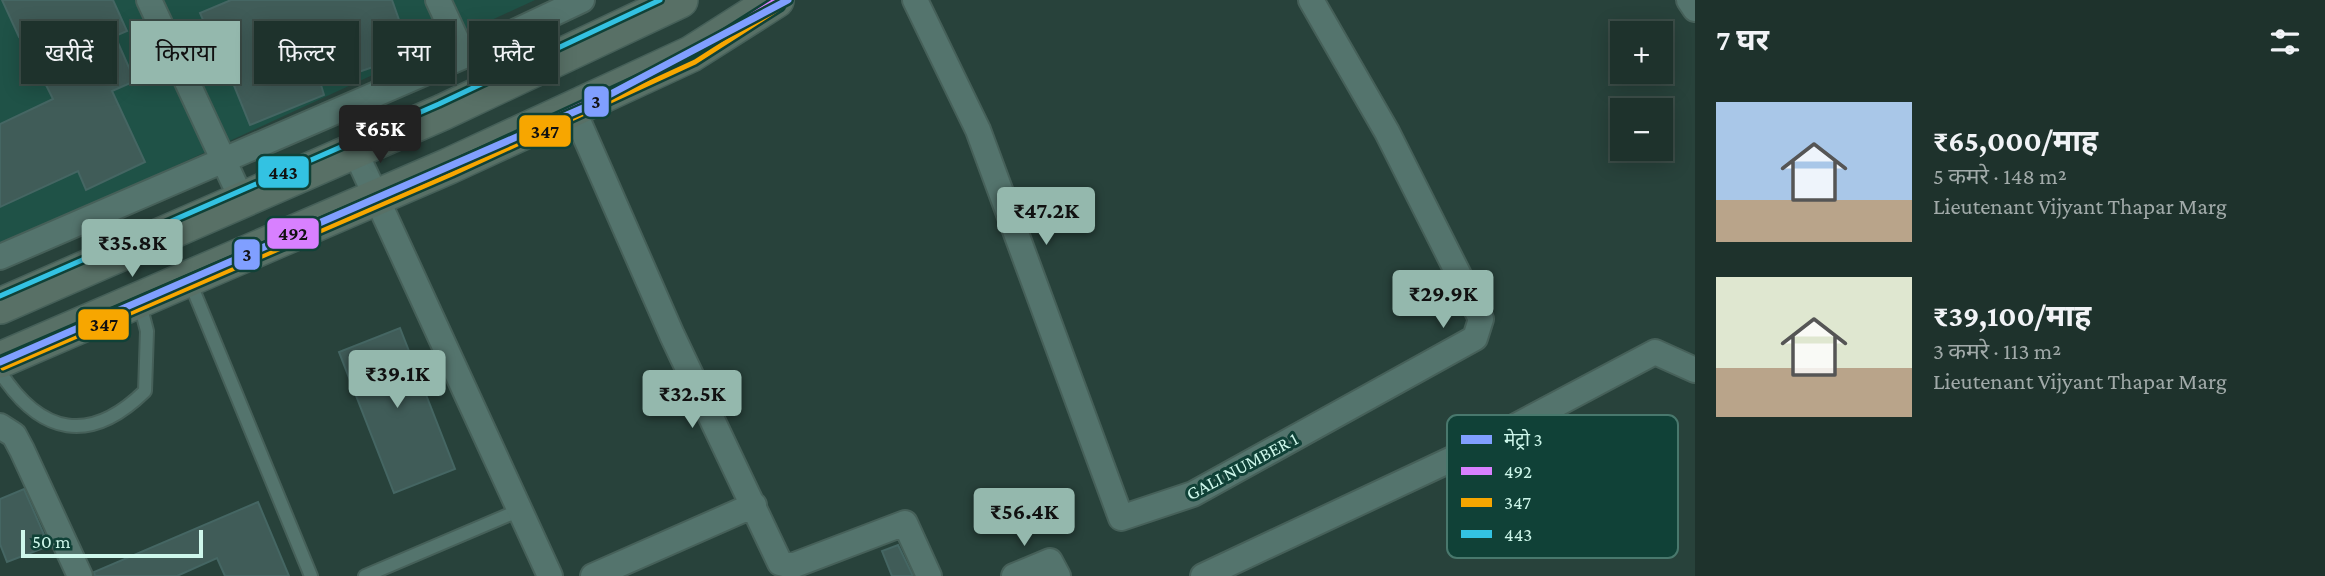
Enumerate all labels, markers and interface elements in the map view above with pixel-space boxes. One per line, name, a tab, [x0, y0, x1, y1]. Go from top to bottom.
chip: खरीदें	[21, 21, 117, 84]
chip: किराया	[131, 21, 240, 84]
chip: फ़िल्टर	[254, 21, 359, 84]
chip: नया	[373, 21, 455, 84]
chip: फ़्लैट	[469, 21, 558, 84]
map controls	[1610, 21, 1673, 161]
button: +	[1610, 21, 1673, 84]
text: 7 घर	[1716, 23, 1769, 56]
icon: filters	[2266, 23, 2304, 61]
line badge: 3	[583, 85, 610, 118]
text: 3	[591, 91, 601, 112]
button: −	[1610, 98, 1673, 161]
pin: ₹65K	[339, 106, 421, 165]
line badge: 347	[518, 114, 572, 148]
text: ₹65K	[355, 115, 405, 141]
text: 347	[531, 121, 559, 142]
text: ₹65,000/माह	[1933, 124, 2098, 157]
icon: home	[1772, 130, 1856, 214]
line badge: 443	[257, 155, 310, 189]
text: 443	[268, 162, 298, 183]
text: 5 कमरे · 148 m²	[1933, 163, 2067, 189]
pin: ₹47.2K	[989, 188, 1103, 247]
text: Lieutenant Vijyant Thapar Marg	[1933, 193, 2227, 219]
text: ₹47.2K	[1013, 197, 1079, 223]
line badge: 492	[266, 217, 320, 250]
pin: ₹35.8K	[75, 219, 189, 279]
text: 492	[278, 223, 308, 244]
text: ₹35.8K	[98, 229, 166, 255]
line badge: 3	[233, 238, 261, 271]
text: 3	[242, 244, 252, 265]
pin: ₹29.9K	[1386, 270, 1500, 330]
text: ₹29.9K	[1408, 280, 1478, 306]
text: ₹39,100/माह	[1933, 299, 2091, 332]
icon: home	[1772, 305, 1856, 389]
line badge: 347	[77, 308, 130, 341]
text: 347	[90, 314, 118, 335]
text: 3 कमरे · 113 m²	[1933, 338, 2061, 364]
pin: ₹39.1K	[340, 350, 454, 410]
text: ₹39.1K	[365, 360, 429, 386]
text: Lieutenant Vijyant Thapar Marg	[1933, 368, 2227, 394]
pin: ₹32.5K	[635, 370, 749, 430]
text: ₹32.5K	[659, 380, 725, 406]
legend	[1447, 415, 1678, 558]
street label: GALI NUMBER 1	[1183, 428, 1301, 504]
text: मेट्रो 3	[1504, 428, 1542, 451]
text: 492	[1504, 461, 1532, 482]
pin: ₹56.4K	[967, 489, 1081, 548]
text: 347	[1504, 492, 1531, 513]
text: ₹56.4K	[990, 498, 1058, 524]
text: 443	[1504, 524, 1532, 545]
scale bar	[21, 527, 203, 559]
text: 50 m	[32, 531, 71, 552]

